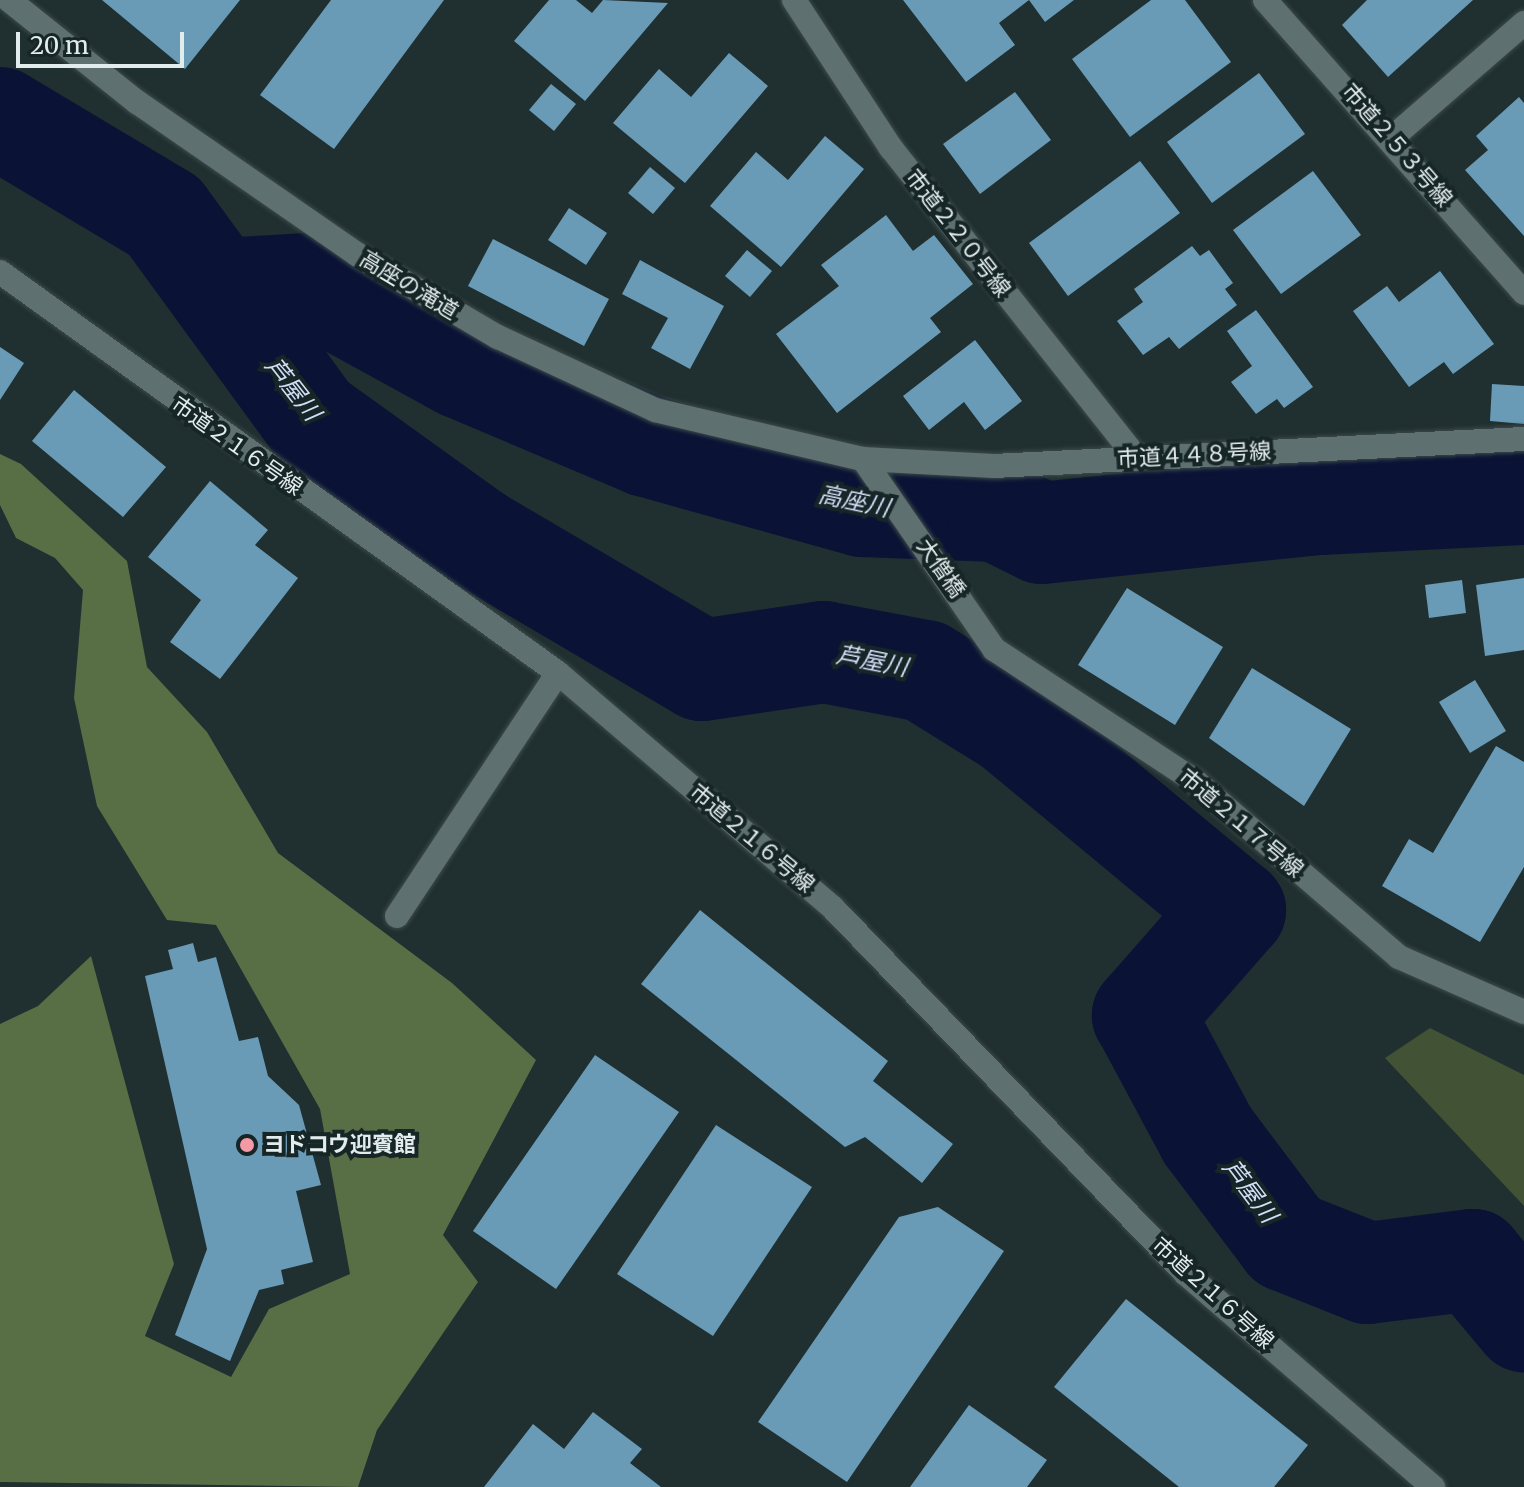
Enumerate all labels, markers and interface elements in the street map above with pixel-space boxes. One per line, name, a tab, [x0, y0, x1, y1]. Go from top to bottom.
scale bar	[20, 16, 188, 66]
text: 20 m	[30, 30, 89, 61]
street label: 市道２５３号線	[1337, 78, 1457, 212]
street label: 市道２２０号線	[900, 164, 1016, 302]
street label: 高座の滝道	[355, 245, 463, 325]
water label: 芦屋川	[259, 352, 327, 426]
street label: 市道２１６号線	[166, 391, 308, 501]
street label: 市道４４８号線	[1116, 438, 1272, 472]
water label: 高座川	[816, 479, 892, 523]
street label: 大僧橋	[911, 533, 971, 603]
water label: 芦屋川	[834, 640, 910, 682]
street label: 市道２１７号線	[1174, 763, 1308, 883]
street label: 市道２１６号線	[685, 778, 819, 898]
place label: ヨドコウ迎賓館	[263, 1132, 417, 1158]
marker: ヨドコウ迎賓館	[238, 1136, 256, 1154]
water label: 芦屋川	[1217, 1154, 1283, 1228]
street label: 市道２１６号線	[1147, 1232, 1279, 1354]

